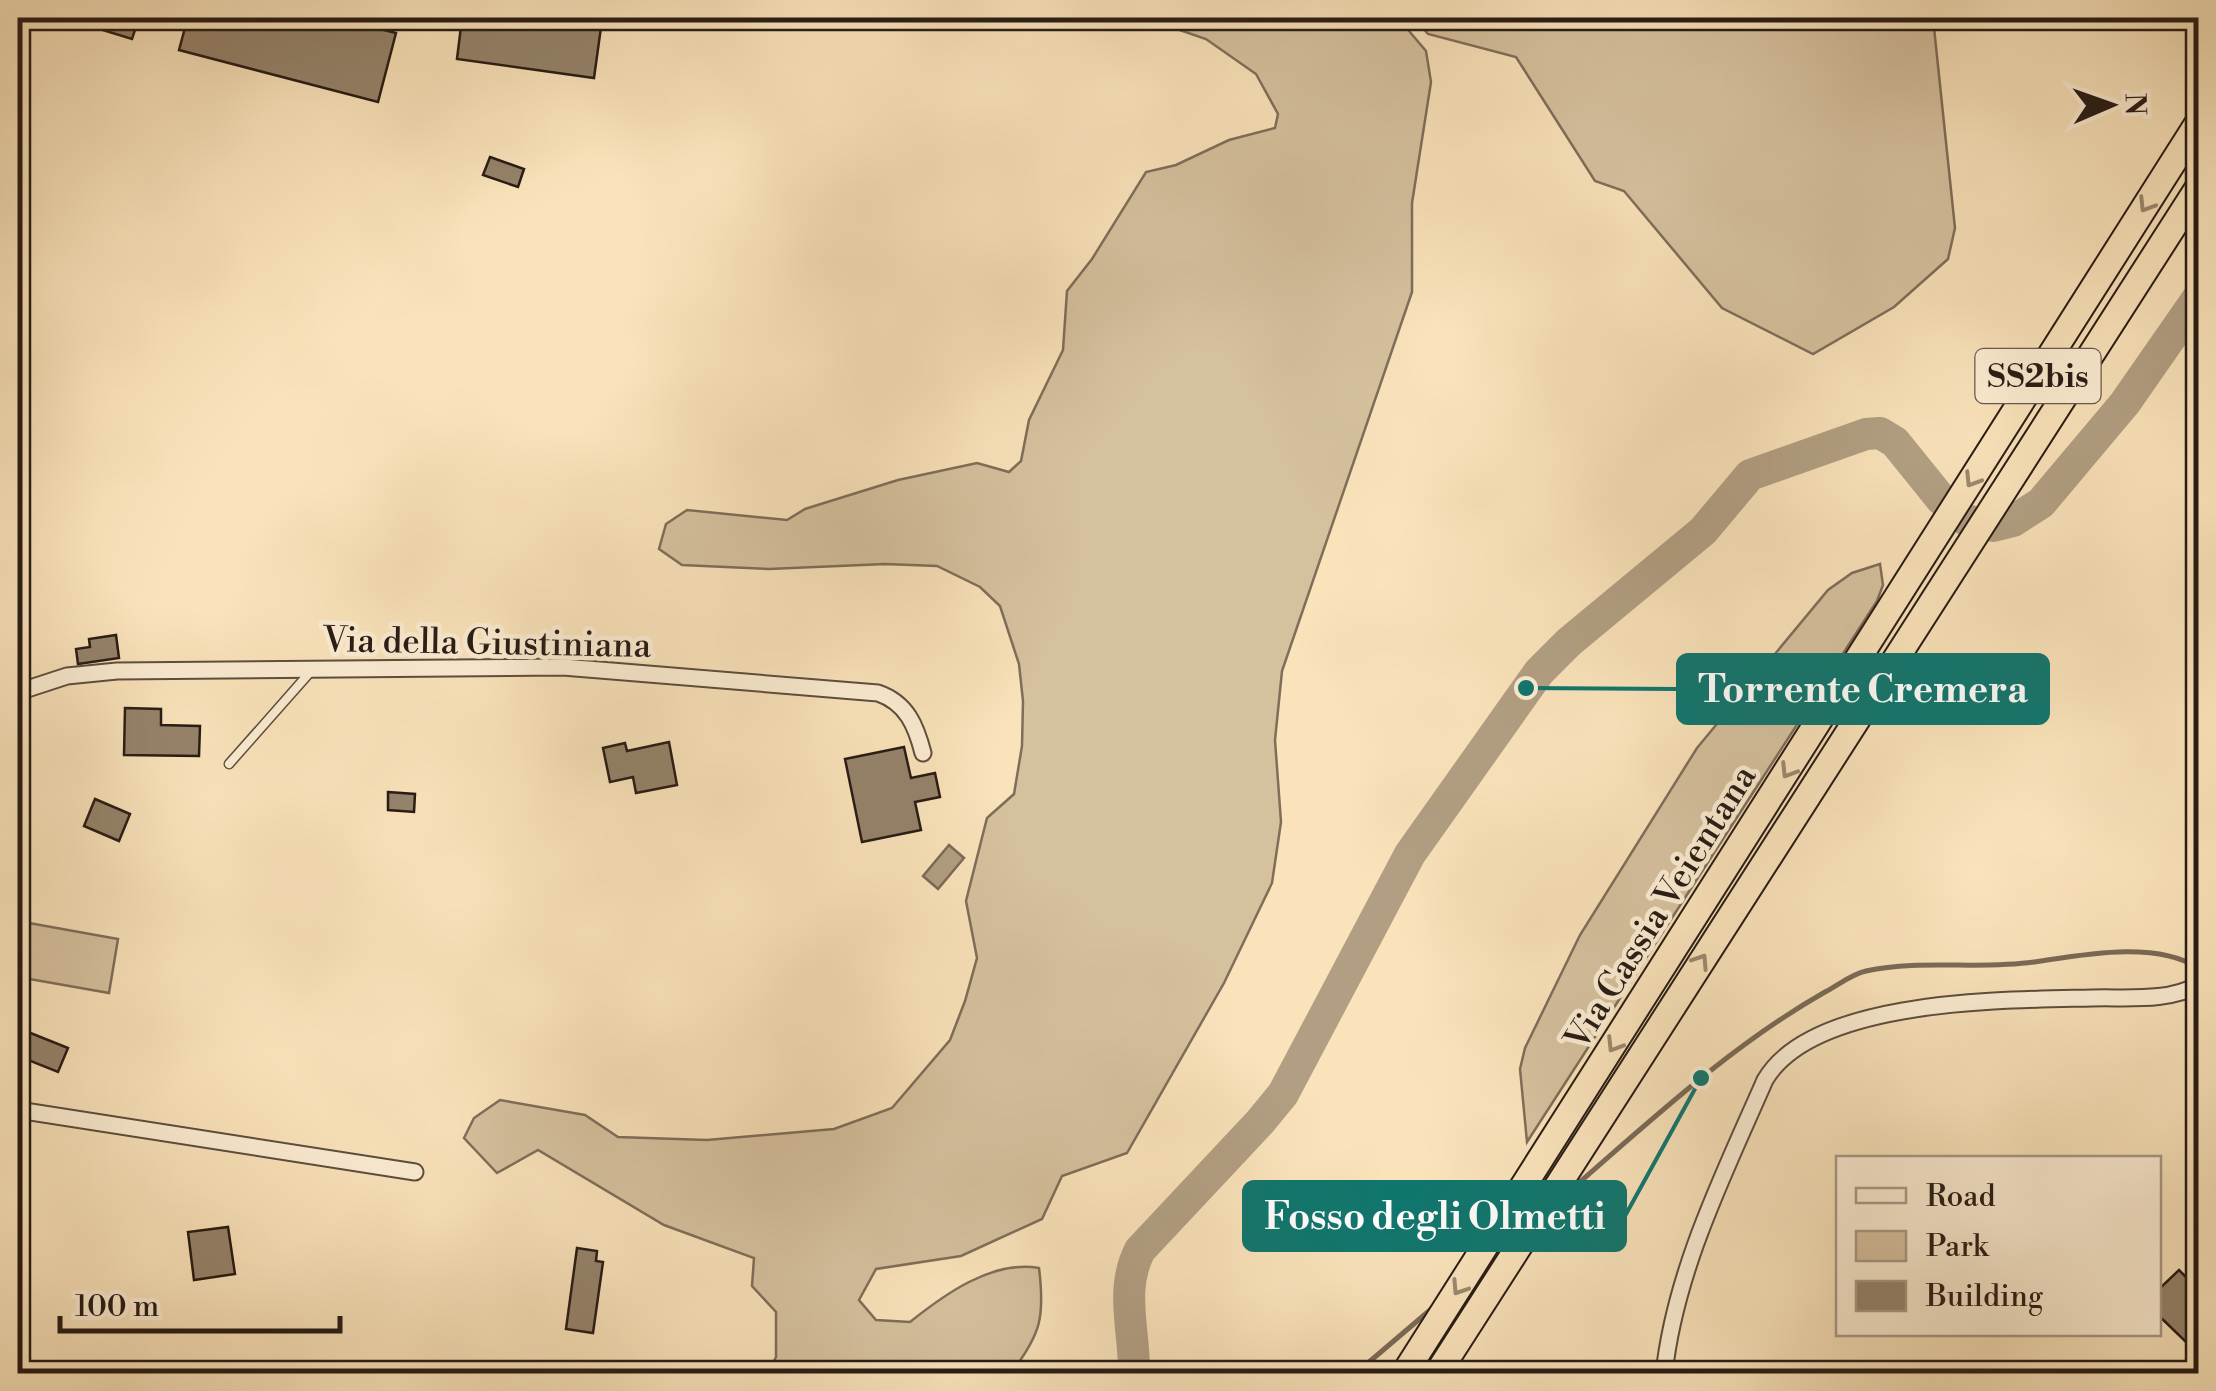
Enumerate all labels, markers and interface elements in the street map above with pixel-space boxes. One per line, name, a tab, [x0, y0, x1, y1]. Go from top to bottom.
north arrow	[2061, 55, 2161, 155]
text: N	[2117, 92, 2152, 116]
one-way arrow	[2140, 194, 2159, 212]
road number: SS2bis	[1976, 349, 2100, 403]
one-way arrow	[1966, 469, 1985, 487]
street label: Via della Giustiniana	[322, 619, 652, 668]
callout: Torrente Cremera	[1678, 655, 2048, 723]
text: Torrente Cremera	[1698, 667, 2028, 714]
street label: Via Cassia Veientana	[1556, 757, 1766, 1059]
one-way arrow	[1782, 760, 1801, 778]
one-way arrow	[1688, 954, 1707, 972]
one-way arrow	[1608, 1034, 1627, 1052]
legend	[1836, 1156, 2161, 1336]
text: Road	[1926, 1178, 1996, 1216]
callout: Fosso degli Olmetti	[1244, 1182, 1625, 1250]
text: Fosso degli Olmetti	[1264, 1194, 1606, 1241]
text: Park	[1926, 1228, 1990, 1266]
scale bar	[60, 1271, 340, 1333]
one-way arrow	[1452, 1277, 1471, 1295]
text: Building	[1925, 1278, 2044, 1316]
text: 100 m	[75, 1288, 159, 1326]

